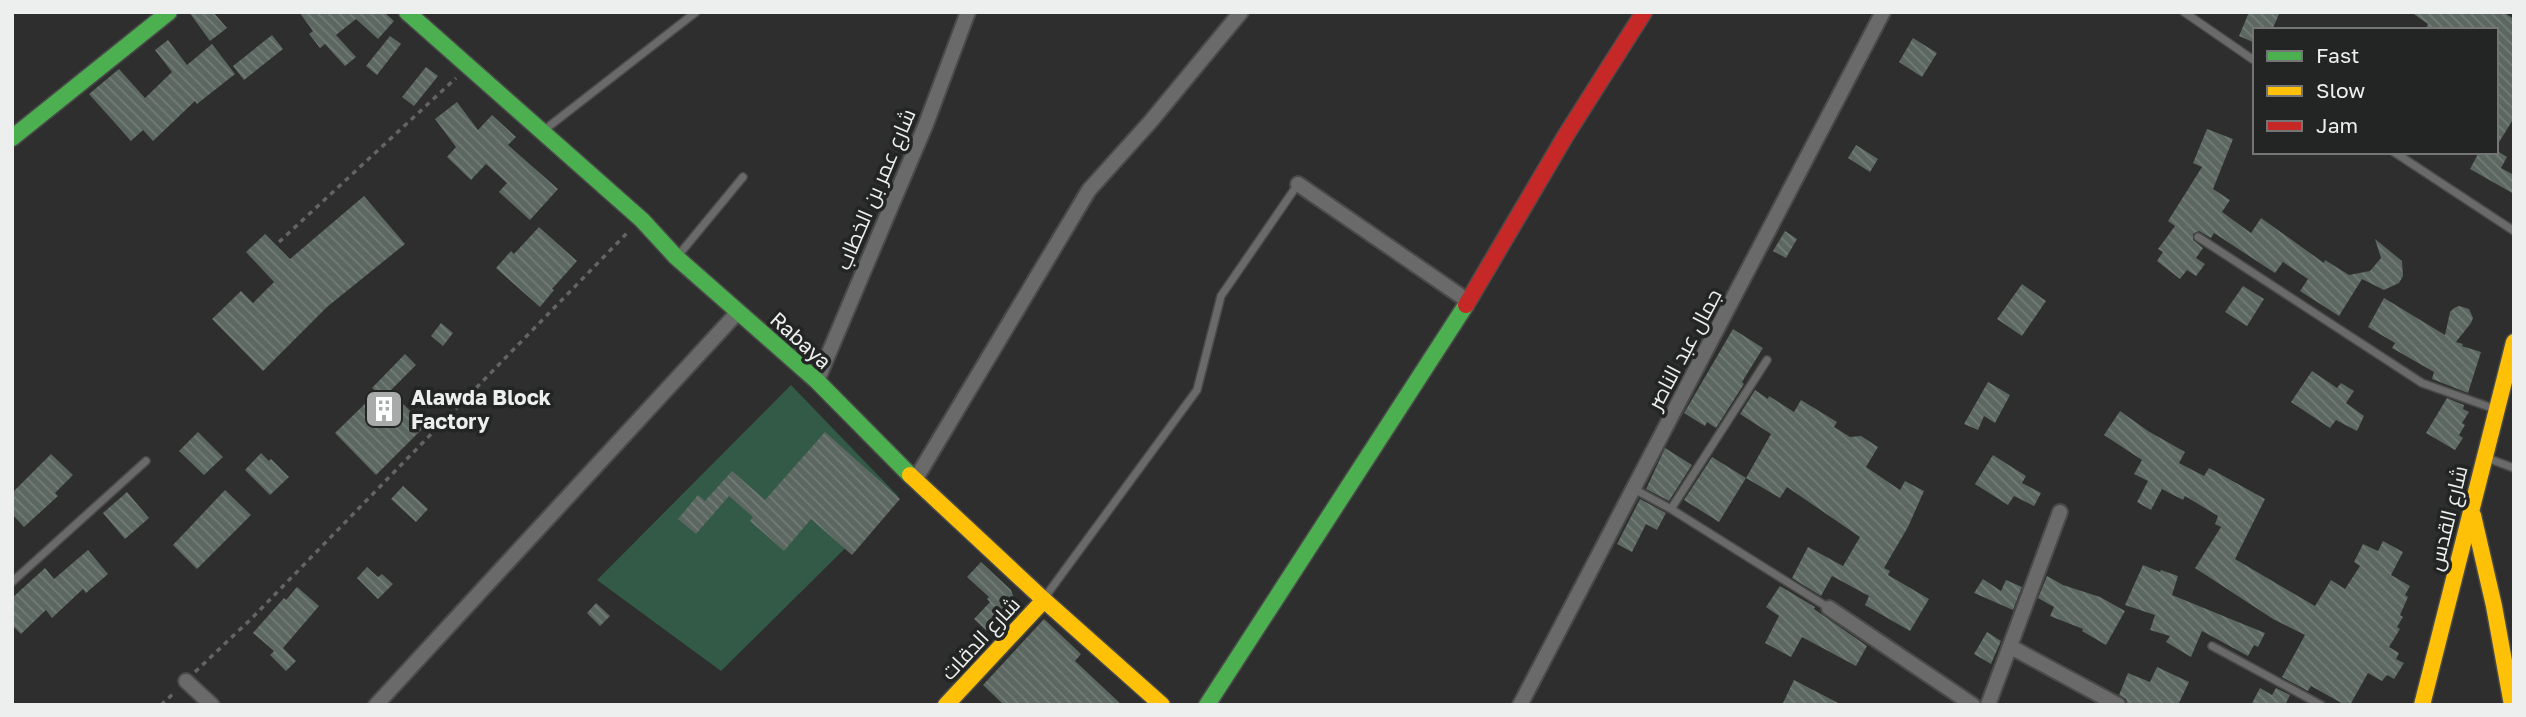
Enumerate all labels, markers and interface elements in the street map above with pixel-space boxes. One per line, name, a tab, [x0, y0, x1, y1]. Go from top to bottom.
legend	[2253, 28, 2498, 154]
text: Fast	[2316, 42, 2359, 68]
text: Slow	[2316, 77, 2365, 103]
street label: شارع عمر بن الخطاب	[829, 105, 922, 274]
text: Jam	[2316, 112, 2358, 138]
street label: جمال عبد الناصر	[1641, 284, 1728, 415]
street label: Rabaya	[765, 306, 837, 374]
place label: Alawda Block Factory	[411, 384, 551, 434]
building icon: Alawda Block Factory	[363, 388, 405, 430]
street label: شارع القدس	[2421, 463, 2475, 574]
street label: شارع الدقات	[935, 591, 1026, 686]

